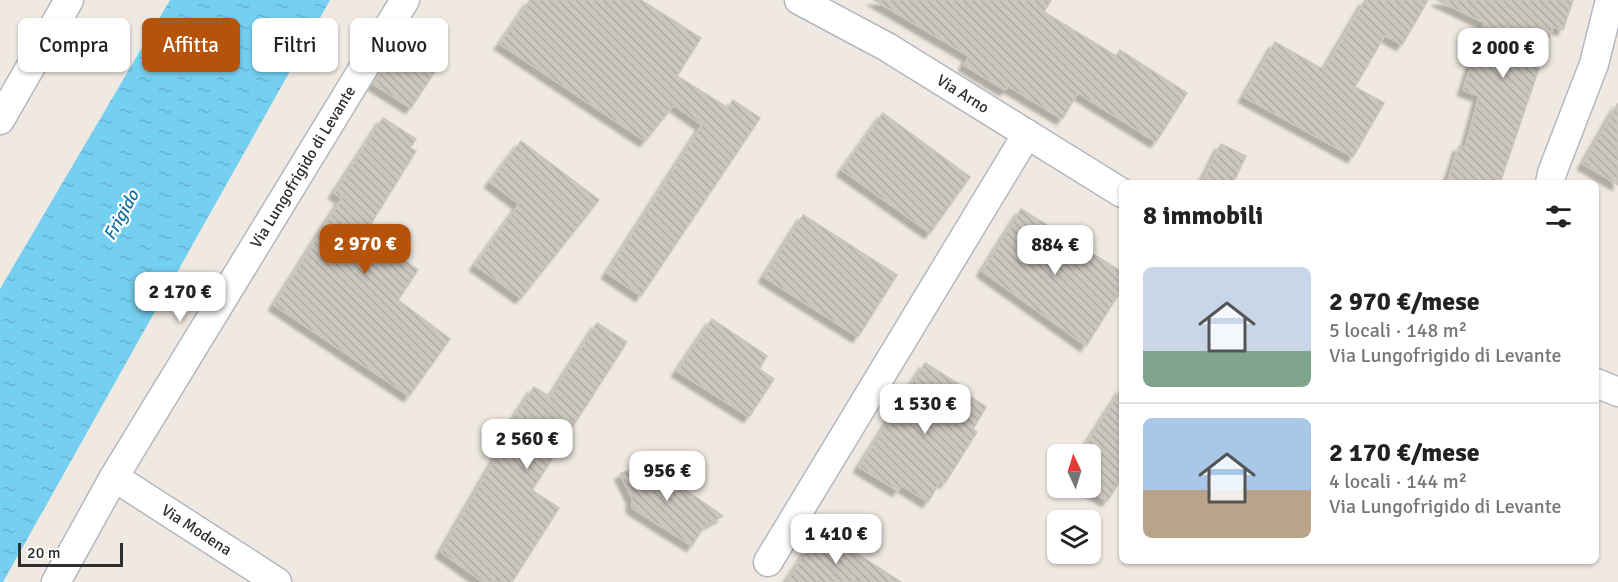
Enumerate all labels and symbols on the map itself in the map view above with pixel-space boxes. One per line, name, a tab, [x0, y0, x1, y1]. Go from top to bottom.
pin: 2 000 €	[1448, 28, 1558, 79]
street label: Via Arno	[933, 70, 993, 118]
street label: Via Lungofrigido di Levante	[246, 82, 360, 252]
water label: Frigido	[98, 185, 145, 244]
pin: 2 970 €	[310, 224, 420, 275]
pin: 884 €	[1013, 225, 1097, 276]
pin: 2 170 €	[125, 272, 235, 323]
pin: 1 530 €	[870, 384, 980, 435]
pin: 2 560 €	[472, 419, 582, 470]
north arrow	[1047, 444, 1101, 498]
pin: 956 €	[625, 451, 709, 502]
street label: Via Modena	[157, 500, 235, 560]
pin: 1 410 €	[781, 514, 891, 565]
scale bar	[18, 540, 123, 568]

